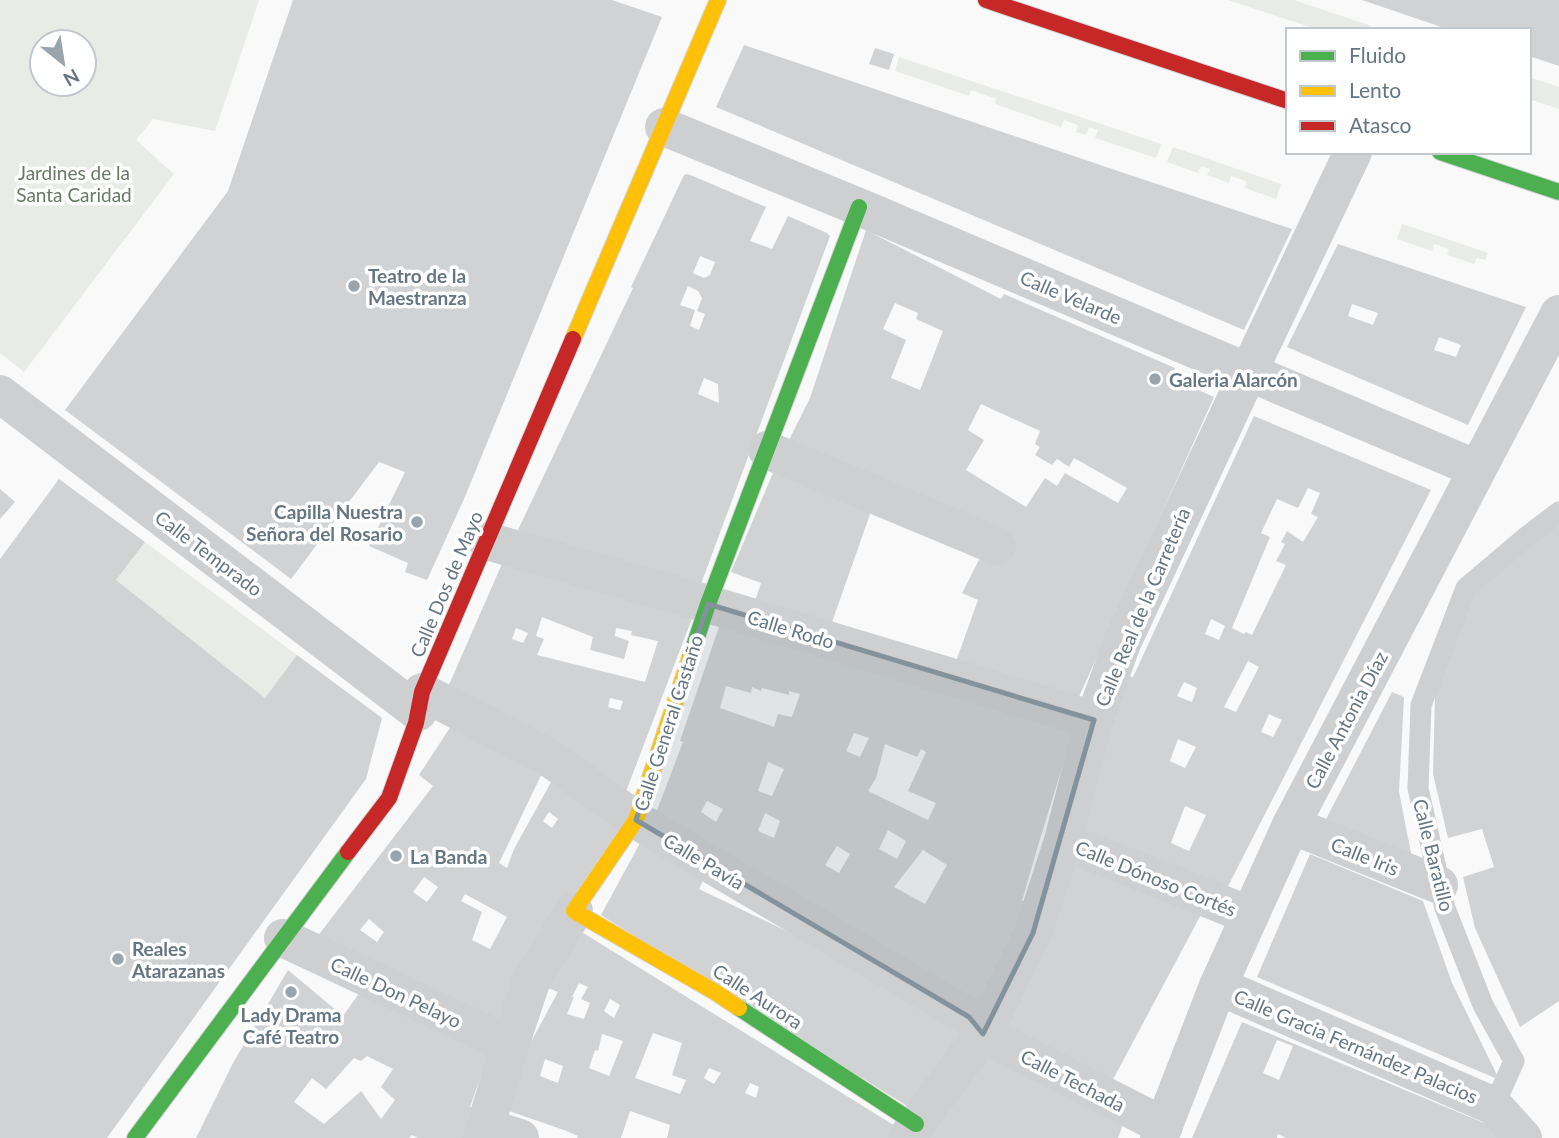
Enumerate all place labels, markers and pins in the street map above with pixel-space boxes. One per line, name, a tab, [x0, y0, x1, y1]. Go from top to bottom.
place label: Teatro de la Maestranza	[368, 264, 467, 309]
marker: Teatro de la Maestranza	[346, 278, 362, 294]
place label: Galeria Alarcón	[1169, 368, 1298, 391]
marker: Galeria Alarcón	[1147, 371, 1163, 387]
place label: Capilla Nuestra Señora del Rosario	[246, 500, 403, 545]
marker: Capilla Nuestra Señora del Rosario	[409, 514, 425, 530]
place label: La Banda	[410, 845, 487, 868]
marker: La Banda	[388, 848, 404, 864]
place label: Reales Atarazanas	[131, 937, 225, 982]
marker: Reales Atarazanas	[110, 951, 126, 967]
marker: Lady Drama Café Teatro	[283, 984, 299, 1000]
place label: Lady Drama Café Teatro	[241, 1003, 341, 1048]

